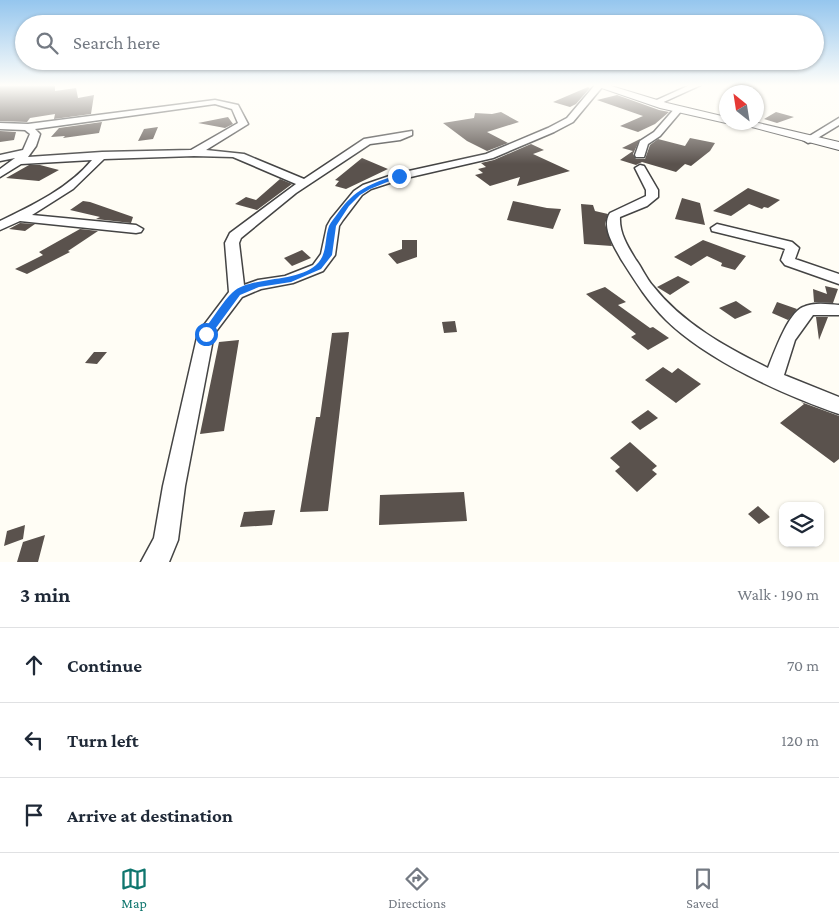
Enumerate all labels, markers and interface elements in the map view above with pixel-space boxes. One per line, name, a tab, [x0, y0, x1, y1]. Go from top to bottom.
search box	[15, 15, 824, 70]
icon: search	[33, 29, 61, 57]
text: Search here	[73, 32, 160, 53]
north arrow	[719, 85, 764, 130]
route end	[388, 165, 411, 188]
route start	[195, 323, 218, 346]
map controls	[779, 502, 824, 547]
button: layers	[779, 502, 824, 547]
text: 3 min	[20, 583, 70, 607]
text: Walk · 190 m	[738, 586, 819, 603]
icon: ahead	[20, 651, 48, 679]
text: Continue	[67, 655, 142, 676]
text: 70 m	[787, 657, 819, 674]
icon: left	[20, 726, 48, 754]
text: Turn left	[67, 730, 139, 751]
text: 120 m	[781, 732, 819, 749]
icon: arrive	[20, 801, 48, 829]
text: Arrive at destination	[67, 805, 233, 826]
tab: Map	[120, 865, 148, 911]
tab: Directions	[388, 865, 446, 911]
tab: Saved	[686, 865, 719, 911]

